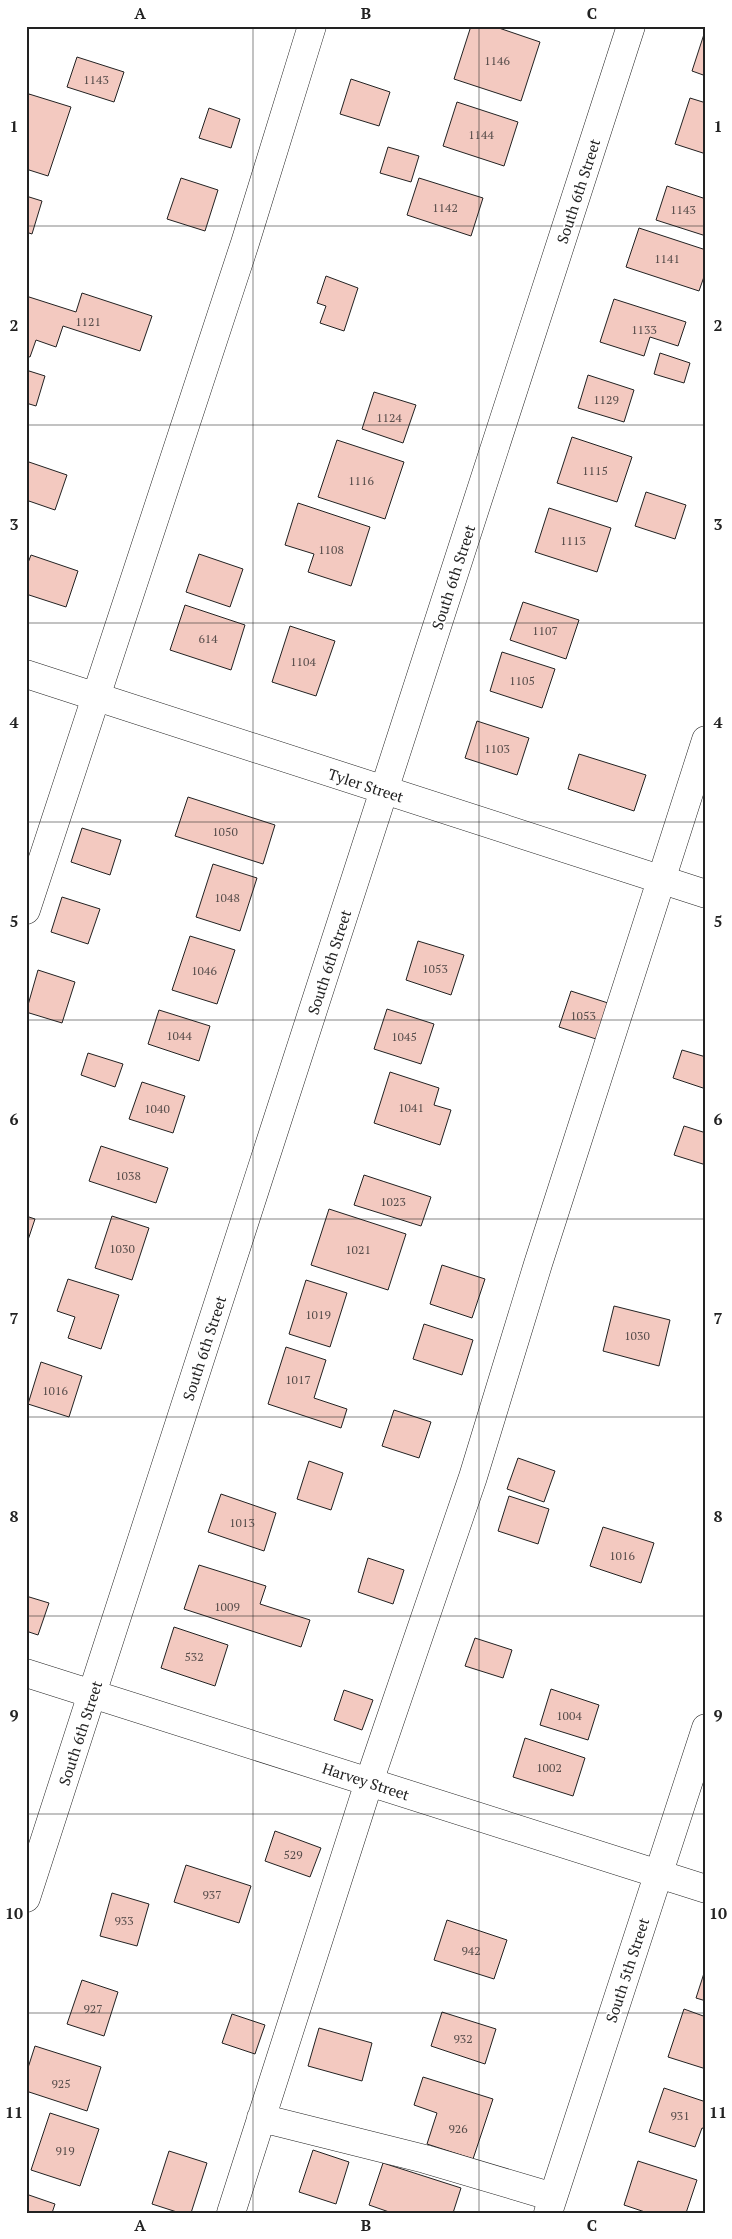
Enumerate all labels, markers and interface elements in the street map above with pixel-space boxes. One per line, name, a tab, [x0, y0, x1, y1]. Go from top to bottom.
text: A	[134, 2, 146, 24]
text: B	[361, 2, 371, 24]
text: C	[587, 2, 597, 24]
house number: 1146	[484, 53, 510, 68]
house number: 1143	[83, 72, 109, 87]
text: 1	[9, 115, 19, 137]
text: 1	[713, 115, 723, 137]
house number: 1144	[468, 127, 494, 142]
street label: South 6th Street	[552, 136, 604, 246]
house number: 1142	[432, 200, 458, 215]
house number: 1143	[670, 202, 696, 217]
house number: 1141	[654, 251, 680, 266]
text: 2	[9, 314, 19, 336]
house number: 1121	[75, 314, 101, 329]
text: 2	[713, 314, 723, 336]
house number: 1133	[631, 322, 657, 337]
house number: 1129	[593, 392, 619, 407]
house number: 1124	[376, 410, 402, 425]
house number: 1115	[582, 463, 608, 478]
house number: 1116	[348, 473, 374, 488]
text: 3	[9, 513, 19, 535]
text: 3	[713, 513, 723, 535]
street label: South 6th Street	[427, 522, 479, 632]
house number: 1113	[560, 533, 586, 548]
house number: 1108	[318, 542, 344, 557]
house number: 1107	[532, 623, 558, 638]
house number: 614	[198, 631, 218, 646]
house number: 1104	[290, 654, 316, 669]
house number: 1105	[509, 673, 535, 688]
text: 4	[9, 711, 19, 733]
text: 4	[713, 711, 723, 733]
house number: 1103	[484, 741, 510, 756]
street label: Tyler Street	[326, 763, 407, 807]
house number: 1050	[212, 824, 238, 839]
house number: 1048	[214, 890, 240, 905]
street label: South 6th Street	[303, 907, 355, 1017]
text: 5	[9, 910, 19, 932]
text: 5	[713, 910, 723, 932]
house number: 1053	[422, 961, 448, 976]
house number: 1046	[191, 963, 217, 978]
house number: 1053	[570, 1008, 596, 1023]
house number: 1044	[166, 1028, 192, 1043]
house number: 1045	[391, 1029, 417, 1044]
house number: 1041	[398, 1100, 424, 1115]
house number: 1040	[144, 1101, 170, 1116]
text: 6	[9, 1108, 19, 1130]
text: 6	[713, 1108, 723, 1130]
house number: 1038	[115, 1168, 141, 1183]
house number: 1023	[380, 1194, 406, 1209]
house number: 1030	[109, 1241, 135, 1256]
house number: 1021	[345, 1242, 371, 1257]
street label: South 6th Street	[178, 1293, 230, 1403]
text: 7	[9, 1307, 19, 1329]
house number: 1019	[305, 1307, 331, 1322]
text: 7	[713, 1307, 723, 1329]
house number: 1030	[624, 1328, 650, 1343]
house number: 1017	[285, 1372, 311, 1387]
house number: 1016	[42, 1383, 68, 1398]
text: 8	[9, 1505, 19, 1527]
text: 8	[713, 1505, 723, 1527]
house number: 1013	[229, 1515, 255, 1530]
house number: 1016	[609, 1548, 635, 1563]
house number: 1009	[214, 1599, 240, 1614]
house number: 532	[184, 1649, 204, 1664]
street label: South 6th Street	[54, 1678, 106, 1788]
text: 9	[9, 1704, 19, 1726]
text: 9	[713, 1704, 723, 1726]
house number: 1004	[556, 1708, 582, 1723]
street label: Harvey Street	[320, 1758, 412, 1805]
house number: 1002	[536, 1760, 562, 1775]
house number: 529	[283, 1847, 303, 1862]
house number: 937	[202, 1887, 222, 1902]
text: 10	[5, 1902, 23, 1924]
text: 10	[709, 1902, 727, 1924]
house number: 933	[114, 1913, 134, 1928]
street label: South 5th Street	[601, 1915, 653, 2025]
house number: 942	[461, 1943, 481, 1958]
house number: 927	[83, 2001, 103, 2016]
house number: 932	[453, 2031, 473, 2046]
house number: 925	[51, 2076, 71, 2091]
text: 11	[5, 2101, 23, 2123]
text: 11	[709, 2101, 727, 2123]
house number: 931	[670, 2108, 690, 2123]
house number: 926	[448, 2121, 468, 2136]
house number: 919	[55, 2143, 75, 2158]
text: A	[134, 2214, 146, 2236]
text: B	[361, 2214, 371, 2236]
text: C	[587, 2214, 597, 2236]

